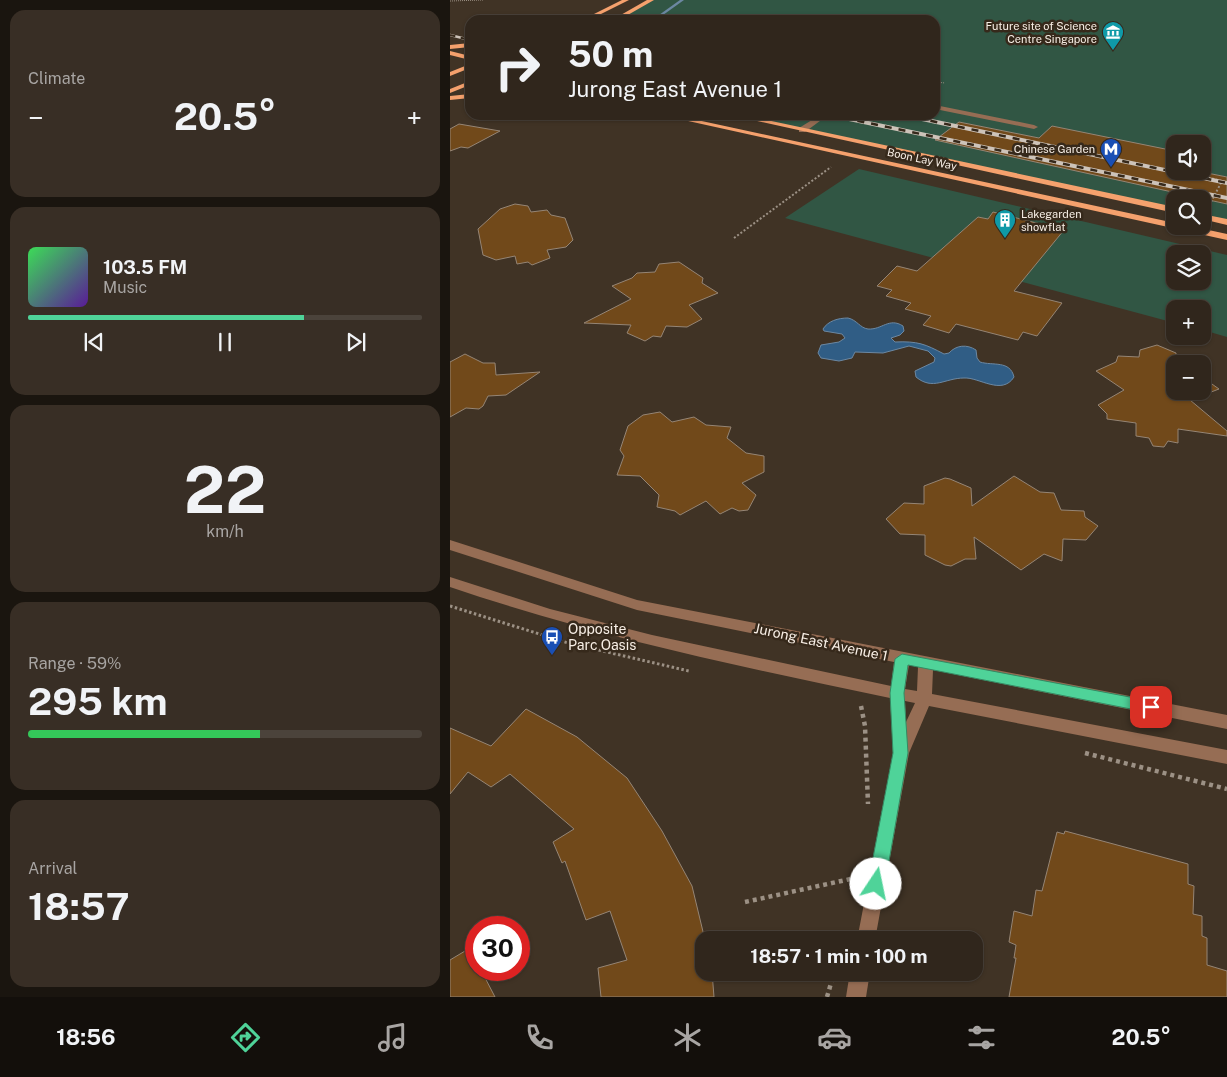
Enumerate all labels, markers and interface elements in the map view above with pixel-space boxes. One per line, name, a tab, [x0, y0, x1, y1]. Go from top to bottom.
place label: Future site of Science Centre Singapore	[986, 20, 1097, 45]
museum icon: Future site of Science Centre Singapore	[1101, 20, 1125, 51]
text: 50 m	[568, 34, 653, 75]
icon: right	[485, 35, 550, 100]
text: Climate	[28, 69, 85, 88]
text: Jurong East Avenue 1	[568, 76, 782, 102]
text: 20.5°	[174, 94, 276, 139]
text: −	[28, 101, 44, 134]
text: +	[406, 101, 422, 134]
map controls	[1166, 135, 1211, 400]
button: sound	[1166, 135, 1211, 180]
metro station icon: Chinese Garden	[1099, 137, 1123, 168]
place label: Chinese Garden	[1014, 143, 1095, 155]
street label: Boon Lay Way	[886, 146, 958, 172]
button: search	[1166, 190, 1211, 235]
building icon: Lakegarden showflat	[993, 208, 1017, 239]
place label: Lakegarden showflat	[1021, 208, 1082, 233]
button: layers	[1166, 245, 1211, 290]
text: 103.5 FM	[103, 256, 187, 278]
text: Music	[103, 278, 147, 297]
button: +	[1166, 300, 1211, 345]
icon: previous	[80, 328, 108, 356]
icon: pause	[211, 328, 239, 356]
icon: next	[342, 328, 370, 356]
button: −	[1166, 355, 1211, 400]
text: 22	[184, 451, 266, 528]
text: km/h	[206, 522, 244, 541]
street label: Jurong East Avenue 1	[753, 620, 889, 664]
place label: Opposite Parc Oasis	[568, 621, 636, 653]
bus stop icon: Opposite Parc Oasis	[540, 625, 564, 656]
text: Range · 59%	[28, 654, 121, 673]
text: 295 km	[28, 679, 167, 724]
pin	[1130, 686, 1172, 728]
icon: arrive	[1137, 693, 1165, 721]
position arrow	[849, 857, 901, 909]
text: Arrival	[28, 859, 77, 878]
text: 18:57	[28, 884, 129, 929]
speed limit sign: 30	[465, 916, 530, 981]
text: 18:57 · 1 min · 100 m	[750, 945, 928, 967]
icon: directions	[228, 1020, 263, 1055]
icon: music	[375, 1020, 410, 1055]
icon: phone	[522, 1020, 557, 1055]
icon: climate	[670, 1020, 705, 1055]
icon: car	[817, 1020, 852, 1055]
icon: filters	[964, 1020, 999, 1055]
text: 18:56	[56, 1024, 116, 1050]
text: 20.5°	[1111, 1024, 1171, 1050]

